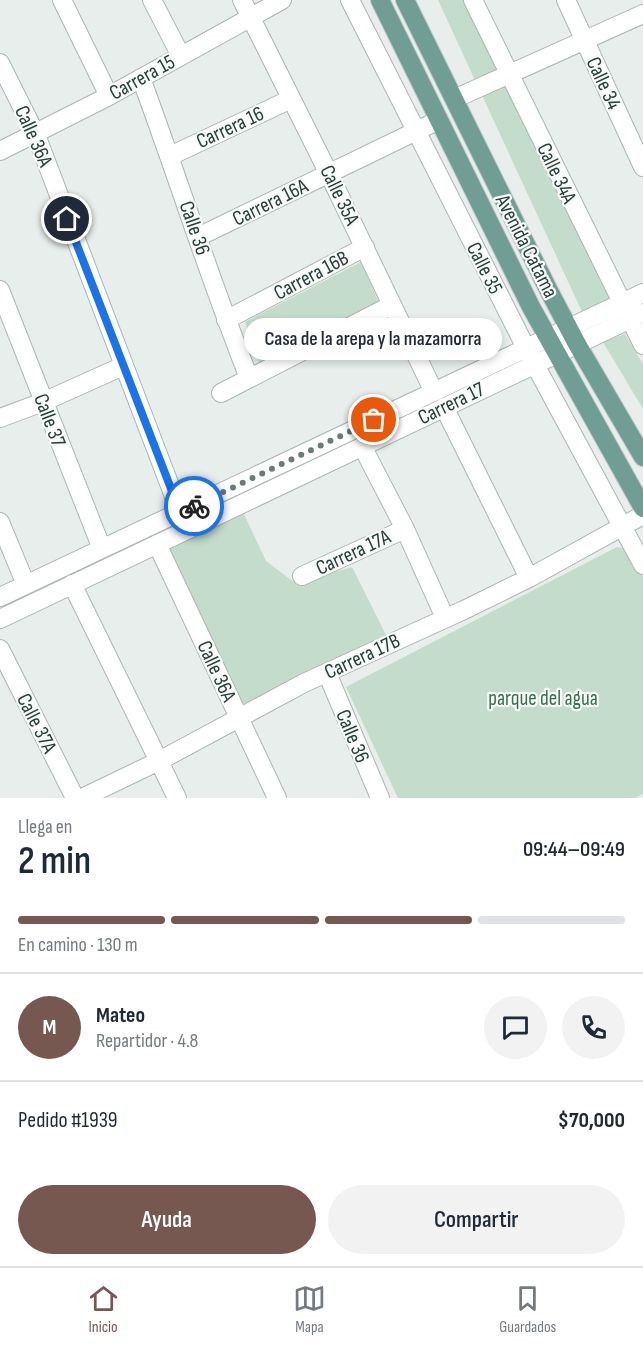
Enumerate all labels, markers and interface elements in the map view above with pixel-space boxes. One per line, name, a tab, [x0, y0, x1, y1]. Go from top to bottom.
street label: Carrera 15	[105, 49, 179, 106]
street label: Calle 34	[581, 53, 627, 114]
street label: Carrera 16	[192, 101, 268, 154]
street label: Calle 36A	[9, 102, 58, 172]
street label: Calle 34A	[531, 139, 582, 208]
street label: Calle 35A	[314, 161, 365, 230]
street label: Carrera 16A	[228, 173, 313, 231]
street label: Avenida Catama	[490, 190, 563, 302]
pin	[41, 193, 92, 244]
street label: Calle 36	[174, 198, 215, 258]
icon: home	[50, 202, 83, 235]
street label: Calle 35	[461, 238, 508, 298]
street label: Carrera 16B	[270, 245, 353, 306]
callout: Casa de la arepa y la mazamorra	[245, 318, 503, 360]
text: Casa de la arepa y la mazamorra	[264, 327, 482, 351]
street label: Carrera 17	[414, 376, 489, 430]
street label: Calle 37	[28, 390, 71, 451]
pin	[348, 394, 399, 445]
icon: bag	[357, 403, 390, 436]
courier	[164, 476, 224, 536]
icon: bike	[178, 490, 211, 523]
street label: Carrera 17A	[312, 524, 395, 581]
street label: Carrera 17B	[320, 628, 404, 685]
street label: Calle 36A	[192, 637, 242, 707]
park label: parque del agua	[488, 686, 598, 711]
street label: Calle 37A	[11, 689, 63, 758]
street label: Calle 36	[330, 706, 375, 767]
text: Llega en	[18, 815, 72, 839]
text: 09:44–09:49	[523, 836, 625, 863]
text: 2 min	[18, 838, 91, 885]
text: En camino · 130 m	[18, 933, 138, 957]
button: chat	[484, 996, 547, 1059]
button: phone	[562, 996, 625, 1059]
text: Mateo	[96, 1002, 145, 1029]
text: M	[43, 1014, 56, 1041]
text: Repartidor · 4.8	[96, 1029, 198, 1053]
text: Pedido #1939	[18, 1107, 118, 1134]
text: $70,000	[558, 1107, 625, 1134]
button: Ayuda	[18, 1185, 316, 1254]
button: Compartir	[328, 1185, 625, 1254]
tab: Inicio	[87, 1282, 120, 1337]
tab: Mapa	[293, 1282, 326, 1337]
tab: Guardados	[499, 1282, 556, 1337]

